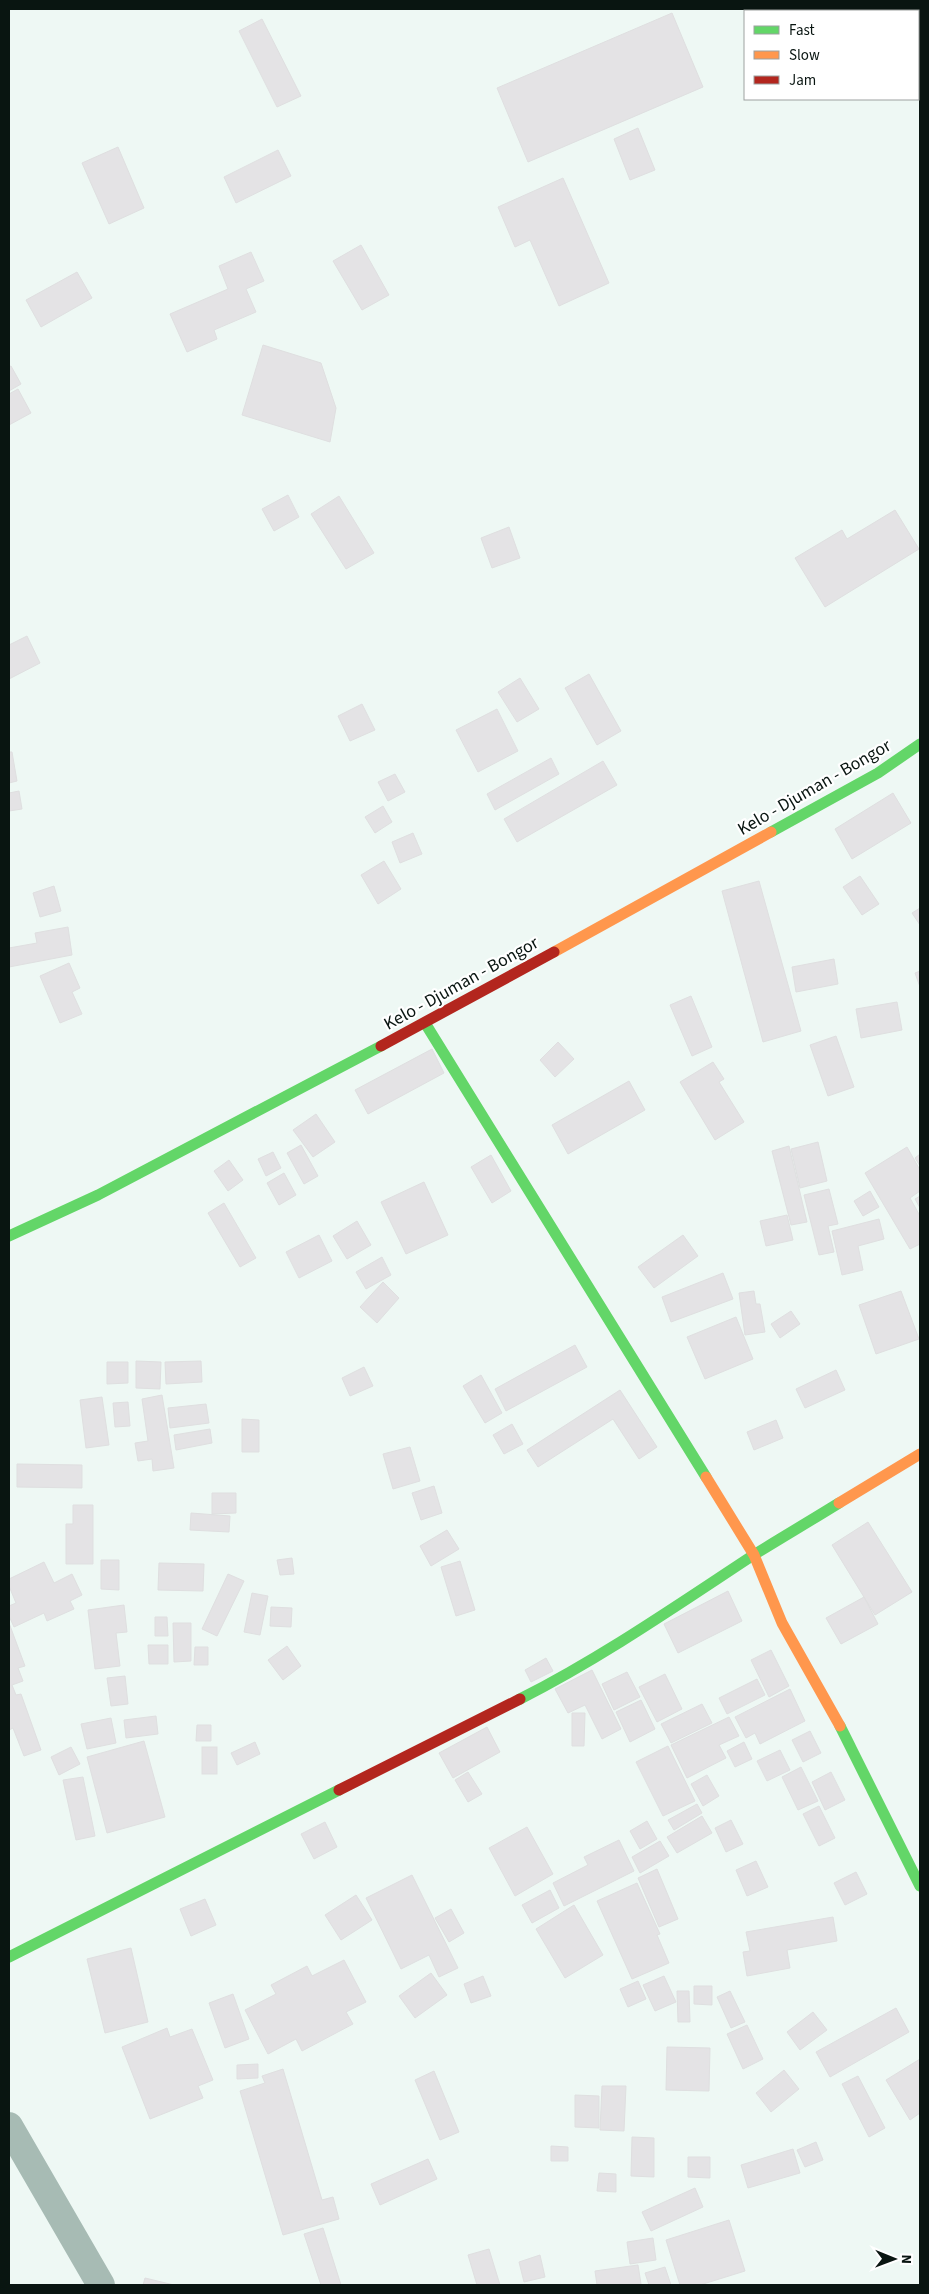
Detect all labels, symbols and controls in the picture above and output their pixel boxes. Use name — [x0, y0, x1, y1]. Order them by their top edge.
legend — [744, 10, 919, 100]
text: Fast — [789, 20, 815, 41]
text: Slow — [789, 45, 820, 66]
text: Jam — [789, 70, 816, 91]
street label: Kelo - Djuman - Bongor — [733, 733, 896, 842]
street label: Kelo - Djuman - Bongor — [379, 930, 544, 1036]
north arrow — [869, 2234, 919, 2284]
text: N — [896, 2254, 916, 2264]

